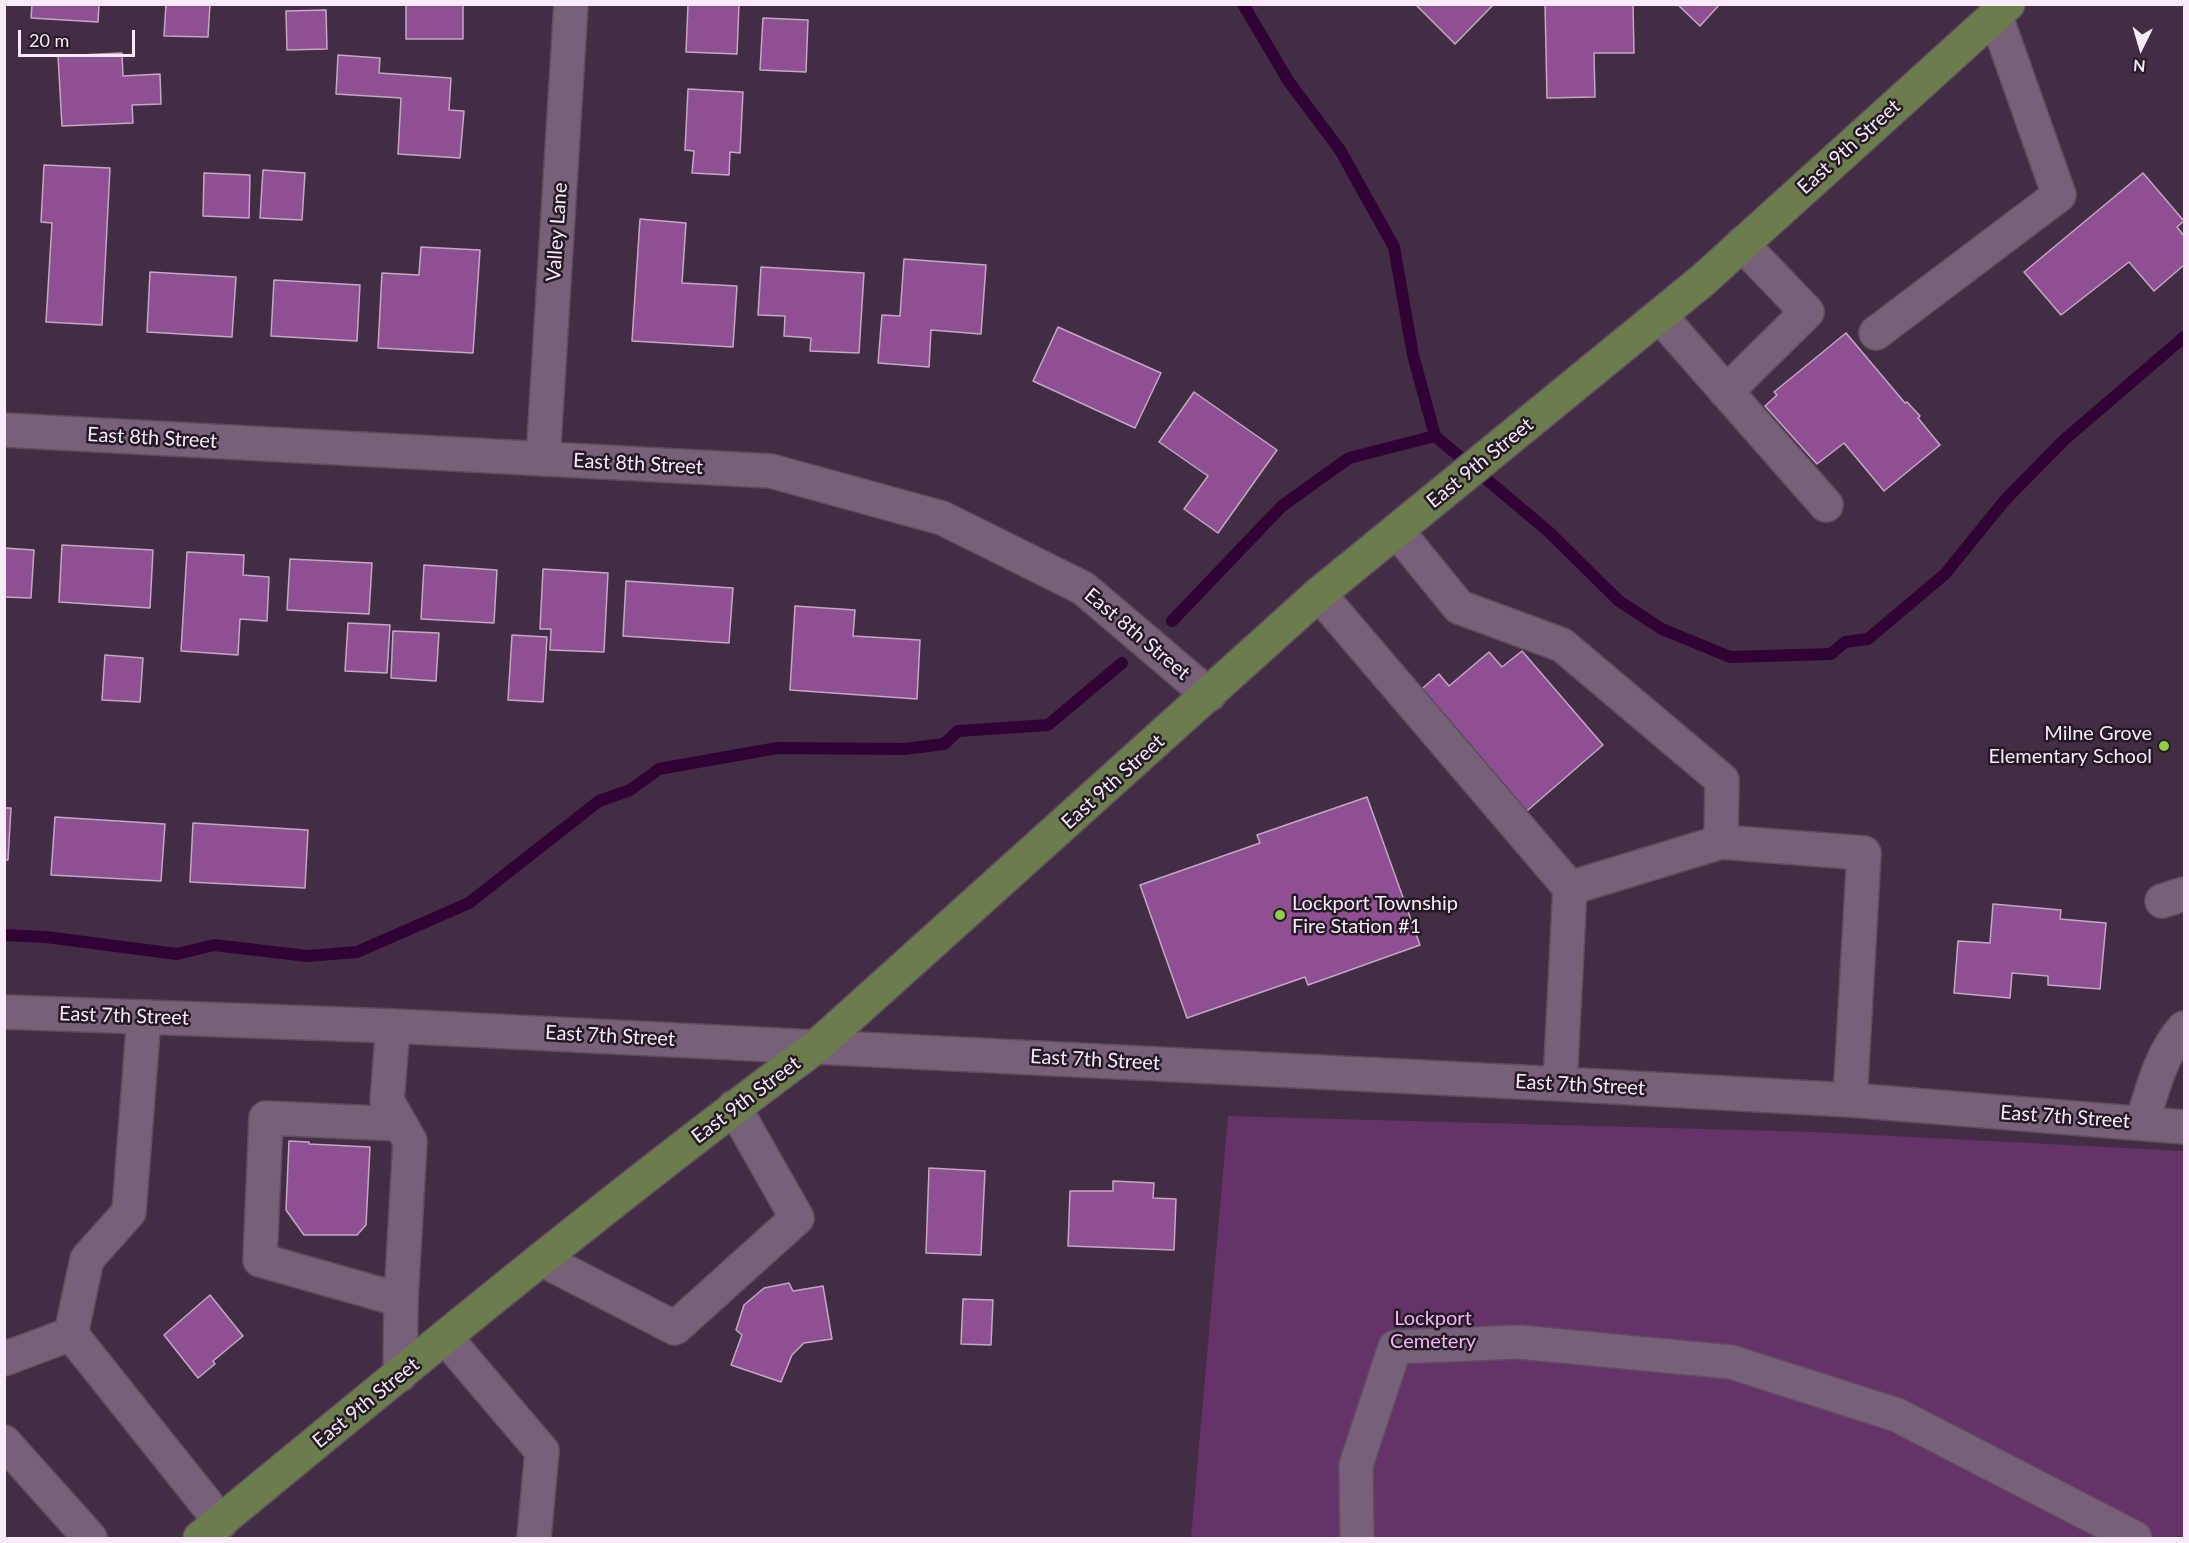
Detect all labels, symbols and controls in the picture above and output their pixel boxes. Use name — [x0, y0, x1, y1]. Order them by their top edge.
scale bar — [21, 18, 138, 56]
north arrow — [2111, 18, 2171, 78]
text: 20 m — [29, 29, 69, 51]
text: N — [2132, 56, 2146, 76]
street label: East 9th Street — [1793, 95, 1905, 199]
street label: Valley Lane — [542, 182, 572, 282]
street label: East 9th Street — [1422, 413, 1538, 513]
street label: East 8th Street — [86, 423, 218, 453]
street label: East 8th Street — [572, 449, 704, 479]
street label: East 8th Street — [1079, 583, 1195, 685]
place label: Milne Grove Elementary School — [1989, 722, 2152, 769]
street label: East 9th Street — [1057, 730, 1169, 834]
marker: Milne Grove Elementary School — [2157, 739, 2171, 753]
place label: Lockport Township Fire Station #1 — [1292, 892, 1458, 939]
marker: Lockport Township Fire Station #1 — [1273, 908, 1287, 922]
street label: East 7th Street — [59, 1002, 189, 1030]
street label: East 7th Street — [544, 1021, 676, 1051]
street label: East 7th Street — [1029, 1045, 1161, 1075]
street label: East 9th Street — [687, 1051, 805, 1149]
street label: East 7th Street — [1514, 1070, 1646, 1100]
street label: East 7th Street — [1999, 1100, 2131, 1134]
park label: Lockport Cemetery — [1390, 1307, 1476, 1354]
street label: East 9th Street — [308, 1353, 424, 1453]

